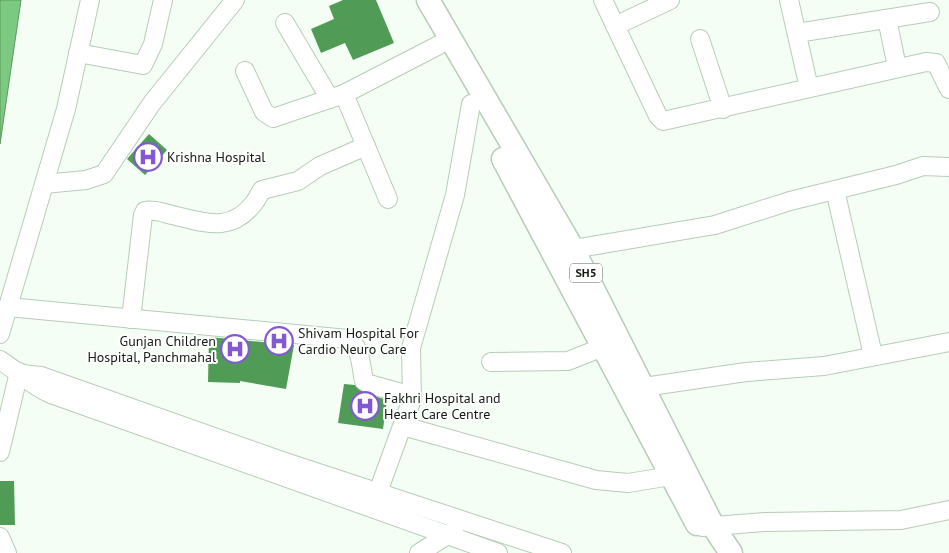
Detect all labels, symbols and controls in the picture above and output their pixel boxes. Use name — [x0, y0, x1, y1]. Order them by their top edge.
hospital icon: Krishna Hospital — [133, 142, 163, 172]
place label: Krishna Hospital — [167, 148, 265, 166]
road number: SH5 — [570, 264, 602, 282]
place label: Shivam Hospital For Cardio Neuro Care — [298, 324, 419, 358]
hospital icon: Shivam Hospital For Cardio Neuro Care — [264, 326, 294, 356]
place label: Gunjan Children Hospital, Panchmahal — [87, 332, 216, 366]
hospital icon: Gunjan Children Hospital, Panchmahal — [220, 334, 250, 364]
place label: Fakhri Hospital and Heart Care Centre — [384, 389, 501, 423]
hospital icon: Fakhri Hospital and Heart Care Centre — [350, 391, 380, 421]

